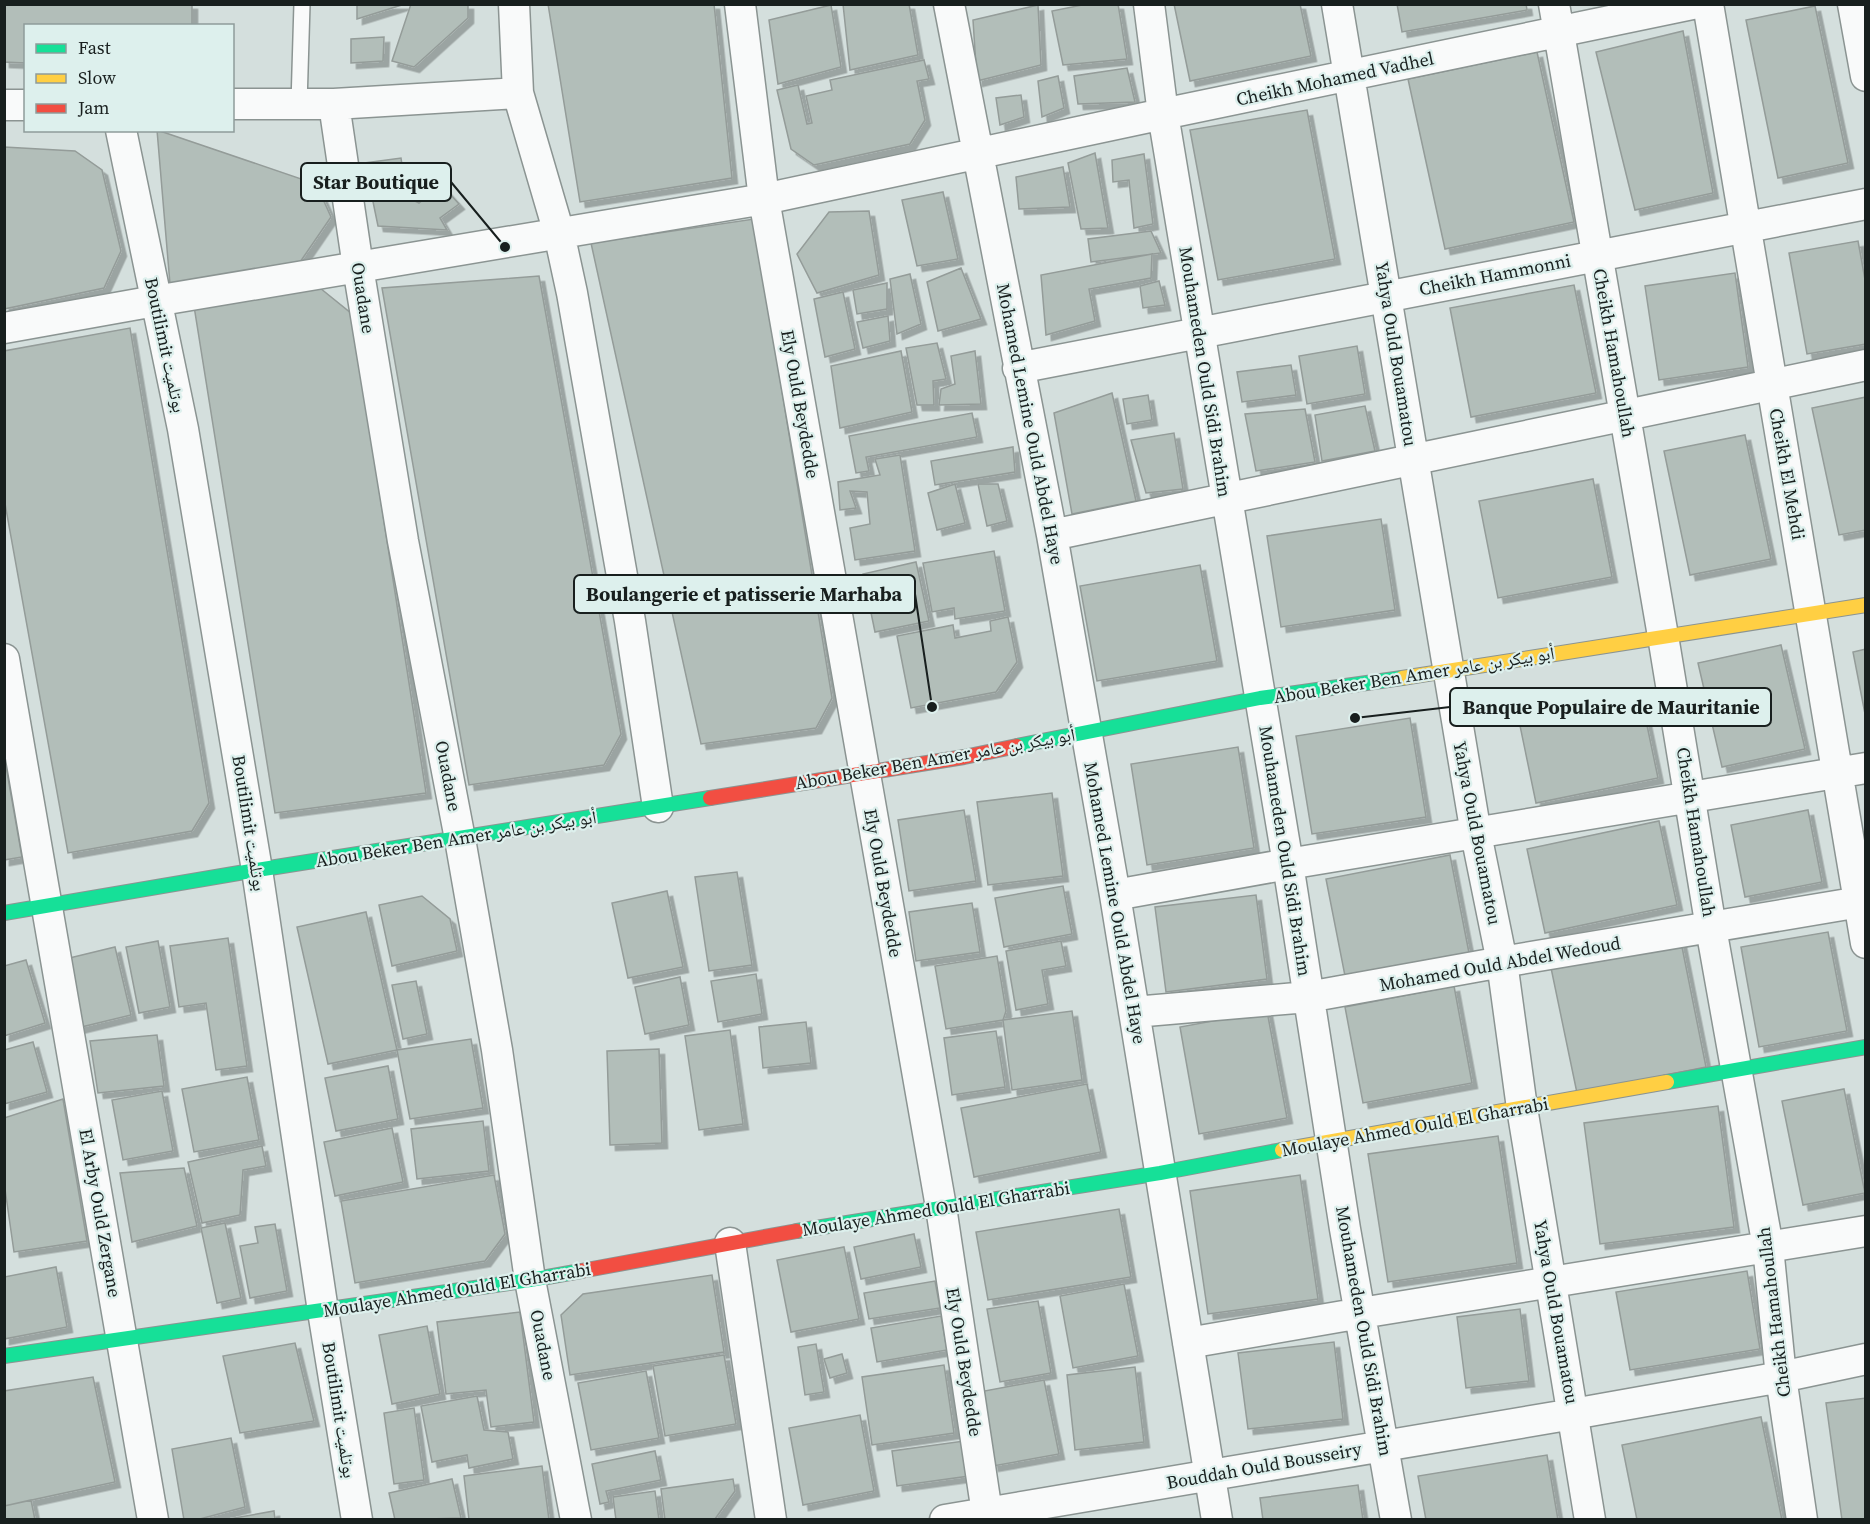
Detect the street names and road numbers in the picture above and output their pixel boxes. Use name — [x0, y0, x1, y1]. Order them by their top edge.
street label: Cheikh Mohamed Vadhel — [1234, 45, 1436, 112]
street label: Mouhameden Ould Sidi Brahim — [1173, 245, 1238, 499]
street label: Cheikh Hammonni — [1417, 248, 1573, 301]
street label: Yahya Ould Bouamatou — [1370, 260, 1423, 448]
street label: Ouadane — [346, 261, 381, 335]
street label: Cheikh Hamahoullah — [1587, 266, 1642, 440]
street label: Boutilimit بوتلميت — [139, 275, 192, 415]
street label: Mohamed Lemine Ould Abdel Haye — [991, 281, 1070, 567]
street label: Ely Ould Beydedde — [775, 328, 826, 480]
street label: Cheikh El Mehdi — [1764, 406, 1811, 542]
street label: Abou Beker Ben Amer أبو بيكر بن عامر — [1272, 640, 1556, 709]
street label: Abou Beker Ben Amer أبو بيكر بن عامر — [793, 722, 1077, 795]
street label: Mouhameden Ould Sidi Brahim — [1253, 724, 1318, 978]
street label: Ouadane — [429, 738, 468, 813]
street label: Yahya Ould Bouamatou — [1447, 739, 1508, 927]
street label: Cheikh Hamahoullah — [1671, 745, 1722, 919]
street label: Boutilimit بوتلميت — [226, 753, 273, 893]
street label: Mohamed Lemine Ould Abdel Haye — [1078, 760, 1153, 1046]
street label: Abou Beker Ben Amer أبو بيكر بن عامر — [314, 804, 598, 873]
street label: Ely Ould Beydedde — [858, 807, 909, 959]
street label: Mohamed Ould Abdel Wedoud — [1377, 930, 1622, 997]
street label: Moulaye Ahmed Ould El Gharrabi — [1280, 1091, 1550, 1162]
street label: El Arby Ould Zergane — [73, 1127, 128, 1299]
street label: Moulaye Ahmed Ould El Gharrabi — [800, 1175, 1071, 1242]
street label: Mouhameden Ould Sidi Brahim — [1330, 1204, 1399, 1458]
street label: Yahya Ould Bouamatou — [1528, 1218, 1585, 1406]
street label: Cheikh Hamahoullah — [1751, 1225, 1796, 1399]
street label: Moulaye Ahmed Ould El Gharrabi — [321, 1256, 592, 1323]
street label: Ely Ould Beydedde — [940, 1286, 989, 1438]
street label: Ouadane — [524, 1307, 563, 1382]
street label: Boutilimit بوتلميت — [316, 1340, 363, 1480]
street label: Bouddah Ould Bousseiry — [1165, 1436, 1364, 1495]

